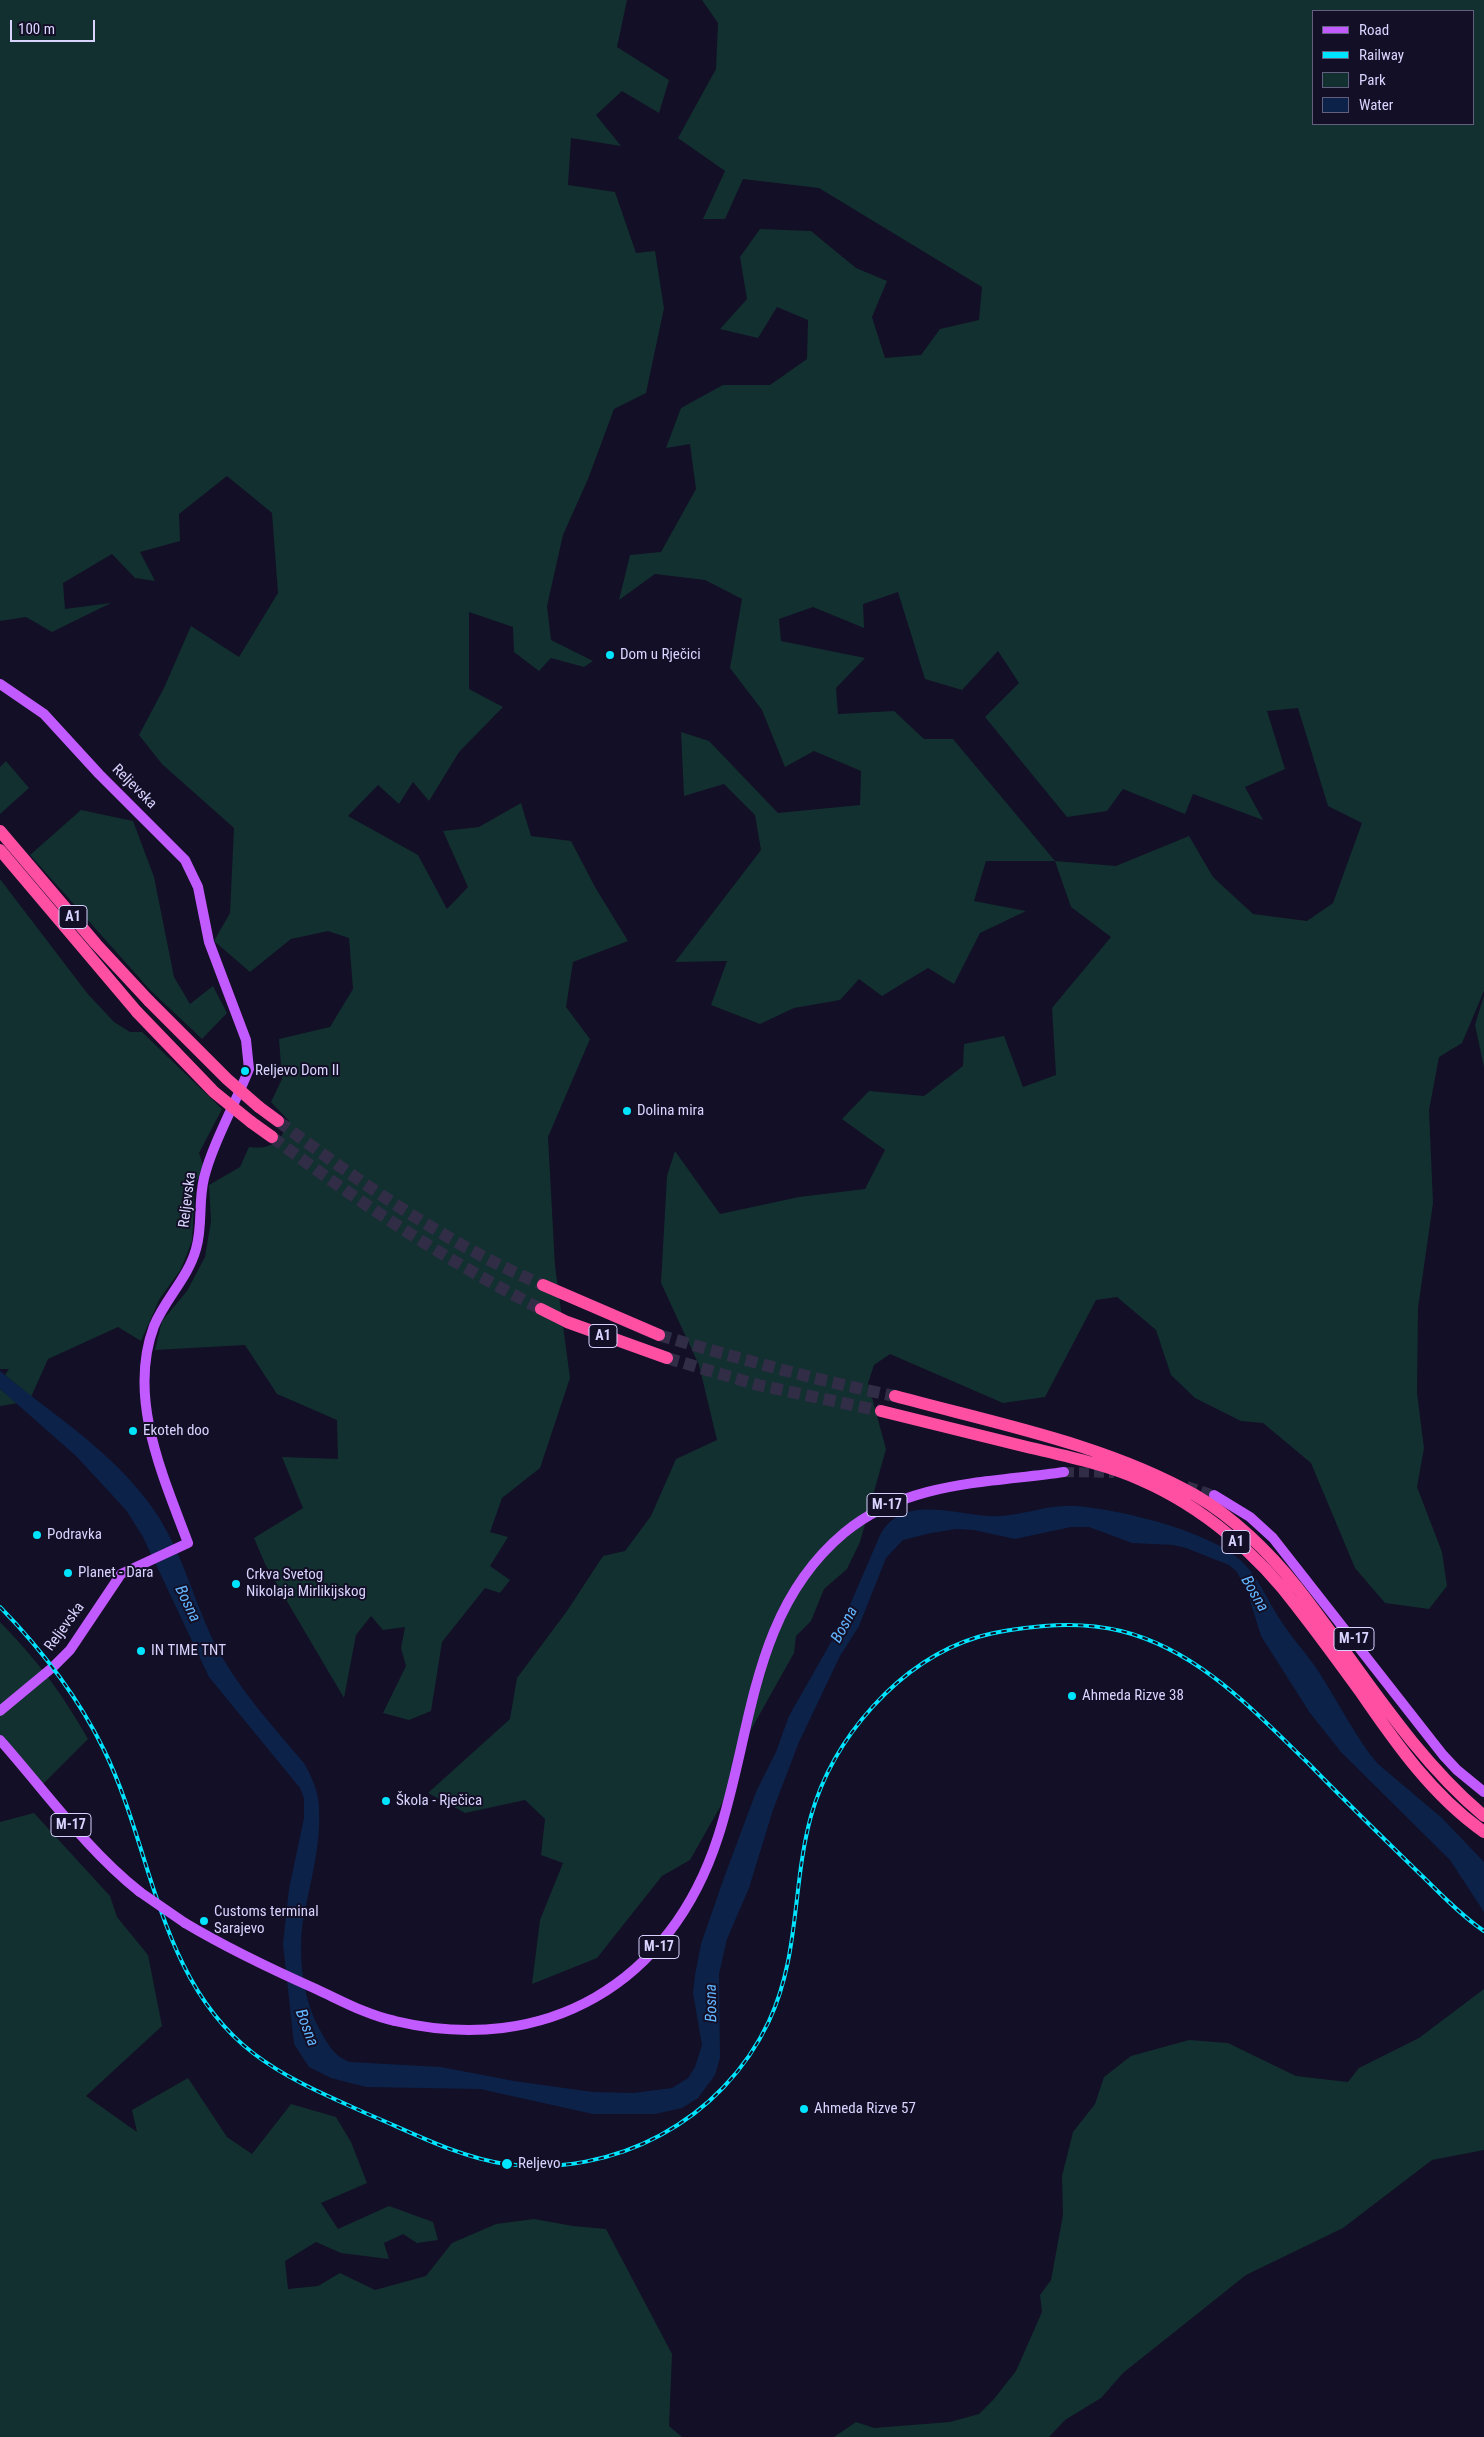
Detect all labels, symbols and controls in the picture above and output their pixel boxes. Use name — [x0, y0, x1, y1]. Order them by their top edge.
scale bar — [12, 10, 98, 42]
legend — [1312, 10, 1474, 125]
text: 100 m — [18, 20, 55, 38]
text: Road — [1359, 21, 1389, 39]
text: Railway — [1359, 46, 1404, 64]
text: Park — [1359, 71, 1386, 89]
text: Water — [1359, 96, 1393, 114]
place label: Dom u Rječici — [620, 646, 701, 664]
marker: Dom u Rječici — [604, 649, 616, 661]
street label: Reljevska — [108, 761, 160, 813]
road number: A1 — [59, 906, 87, 929]
place label: Reljevo Dom II — [255, 1062, 339, 1080]
marker: Reljevo Dom II — [239, 1065, 251, 1077]
place label: Dolina mira — [637, 1102, 704, 1120]
marker: Dolina mira — [621, 1105, 633, 1117]
street label: Reljevska — [176, 1171, 200, 1229]
road number: A1 — [589, 1324, 617, 1348]
place label: Ekoteh doo — [143, 1422, 209, 1440]
marker: Ekoteh doo — [127, 1425, 139, 1437]
road number: M-17 — [867, 1494, 907, 1516]
place label: Podravka — [47, 1526, 102, 1544]
marker: Podravka — [31, 1529, 43, 1541]
road number: A1 — [1222, 1530, 1250, 1554]
place label: Planet - Dara — [78, 1564, 153, 1582]
place label: Crkva Svetog Nikolaja Mirlikijskog — [246, 1566, 366, 1601]
marker: Planet - Dara — [62, 1567, 74, 1579]
water label: Bosna — [1236, 1573, 1272, 1615]
marker: Crkva Svetog Nikolaja Mirlikijskog — [230, 1578, 242, 1590]
water label: Bosna — [170, 1583, 204, 1625]
street label: Reljevska — [41, 1599, 89, 1655]
water label: Bosna — [828, 1604, 862, 1646]
road number: M-17 — [1334, 1628, 1374, 1650]
place label: IN TIME TNT — [151, 1642, 226, 1660]
marker: IN TIME TNT — [135, 1645, 147, 1657]
place label: Ahmeda Rizve 38 — [1082, 1687, 1184, 1705]
marker: Ahmeda Rizve 38 — [1066, 1690, 1078, 1702]
place label: Škola - Rječica — [396, 1792, 482, 1810]
marker: Škola - Rječica — [380, 1795, 392, 1807]
road number: M-17 — [51, 1814, 91, 1836]
place label: Customs terminal Sarajevo — [214, 1903, 319, 1938]
marker: Customs terminal Sarajevo — [198, 1915, 210, 1927]
road number: M-17 — [639, 1935, 679, 1958]
water label: Bosna — [702, 1984, 722, 2022]
water label: Bosna — [290, 2007, 322, 2049]
place label: Ahmeda Rizve 57 — [814, 2100, 916, 2118]
marker: Ahmeda Rizve 57 — [798, 2103, 810, 2115]
place label: Reljevo — [518, 2155, 561, 2173]
marker: Reljevo — [500, 2157, 514, 2171]

